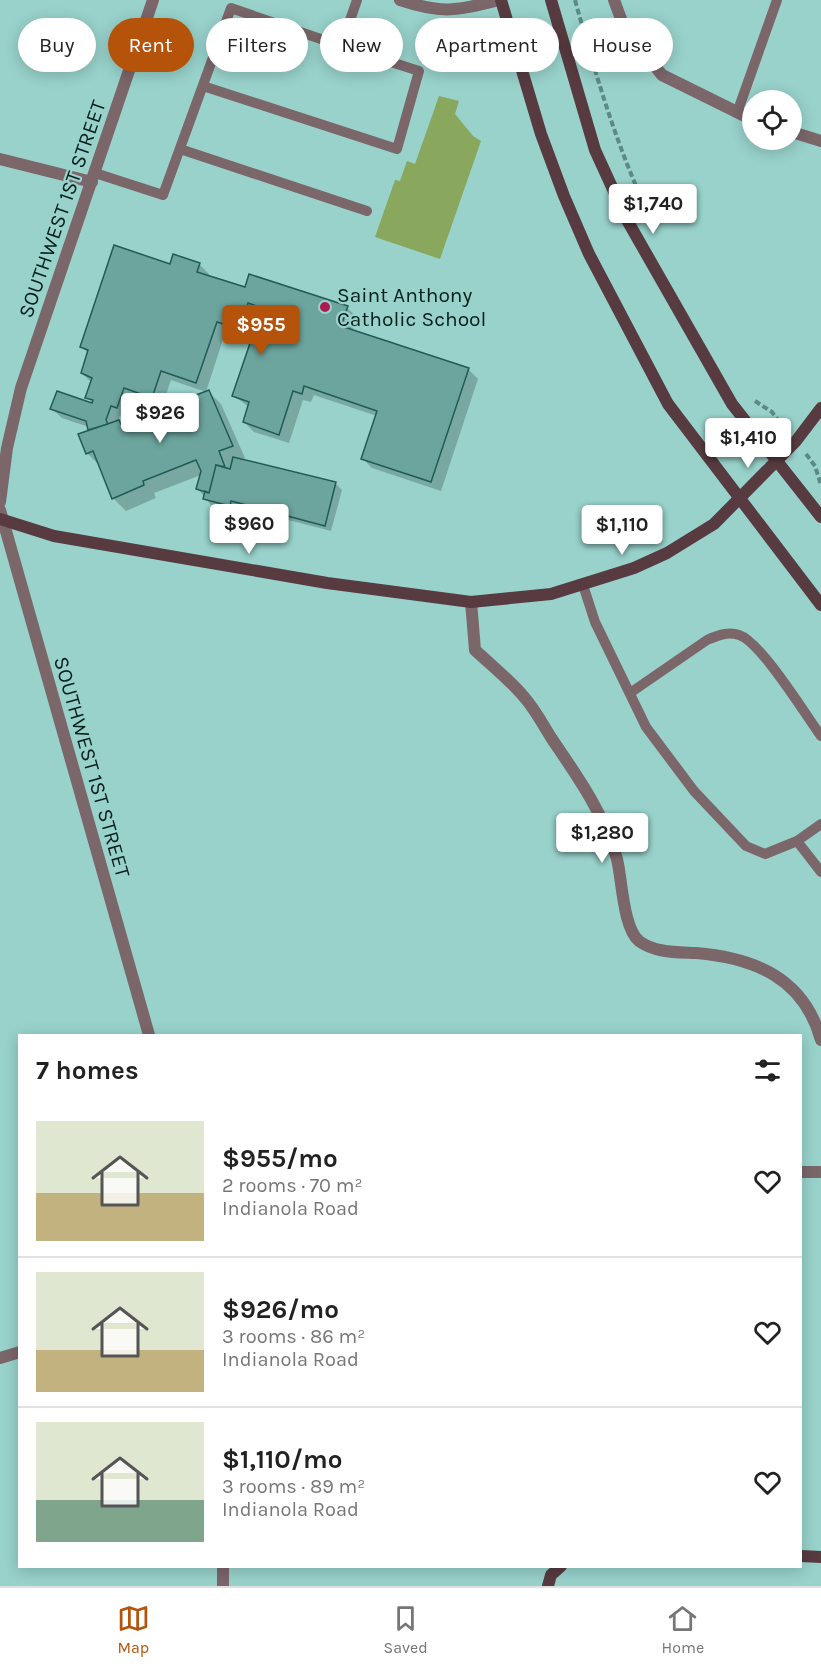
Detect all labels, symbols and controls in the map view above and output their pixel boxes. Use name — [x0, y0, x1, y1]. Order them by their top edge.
chip: Buy — [18, 18, 96, 72]
chip: Rent — [108, 18, 194, 72]
chip: Filters — [206, 18, 308, 72]
chip: New — [320, 18, 403, 72]
chip: Apartment — [415, 18, 559, 72]
chip: House — [571, 18, 673, 72]
map controls — [742, 90, 802, 150]
button: locate — [742, 90, 802, 150]
street label: SOUTHWEST 1ST STREET — [13, 97, 111, 321]
pin: $1,740 — [604, 184, 702, 235]
text: $1,740 — [623, 192, 683, 215]
place label: Saint Anthony Catholic School — [337, 283, 486, 331]
marker: Saint Anthony Catholic School — [318, 300, 332, 314]
pin: $955 — [225, 305, 297, 356]
text: $955 — [236, 313, 286, 336]
pin: $926 — [124, 393, 196, 444]
text: $926 — [135, 401, 185, 424]
pin: $1,410 — [699, 418, 797, 469]
text: $1,410 — [719, 426, 777, 449]
pin: $960 — [213, 504, 285, 555]
pin: $1,110 — [573, 505, 671, 556]
text: $960 — [224, 512, 274, 535]
text: $1,110 — [596, 513, 648, 536]
street label: SOUTHWEST 1ST STREET — [49, 654, 135, 881]
pin: $1,280 — [553, 813, 651, 864]
text: $1,280 — [570, 821, 634, 844]
icon: filters — [751, 1054, 784, 1087]
text: 7 homes — [36, 1055, 139, 1086]
text: $955/mo — [222, 1143, 338, 1174]
icon: home — [84, 1145, 156, 1217]
icon: heart — [751, 1165, 784, 1198]
text: 2 rooms · 70 m² — [222, 1174, 362, 1197]
text: Indianola Road — [222, 1197, 359, 1220]
text: $926/mo — [222, 1294, 339, 1325]
icon: home — [84, 1296, 156, 1368]
icon: heart — [751, 1316, 784, 1349]
text: 3 rooms · 86 m² — [222, 1325, 365, 1348]
text: Indianola Road — [222, 1348, 359, 1371]
text: $1,110/mo — [222, 1444, 342, 1475]
icon: home — [84, 1446, 156, 1518]
icon: heart — [751, 1466, 784, 1499]
text: 3 rooms · 89 m² — [222, 1475, 365, 1498]
text: Indianola Road — [222, 1498, 359, 1521]
tab: Map — [117, 1602, 150, 1657]
tab: Saved — [384, 1602, 428, 1657]
tab: Home — [662, 1602, 704, 1657]

